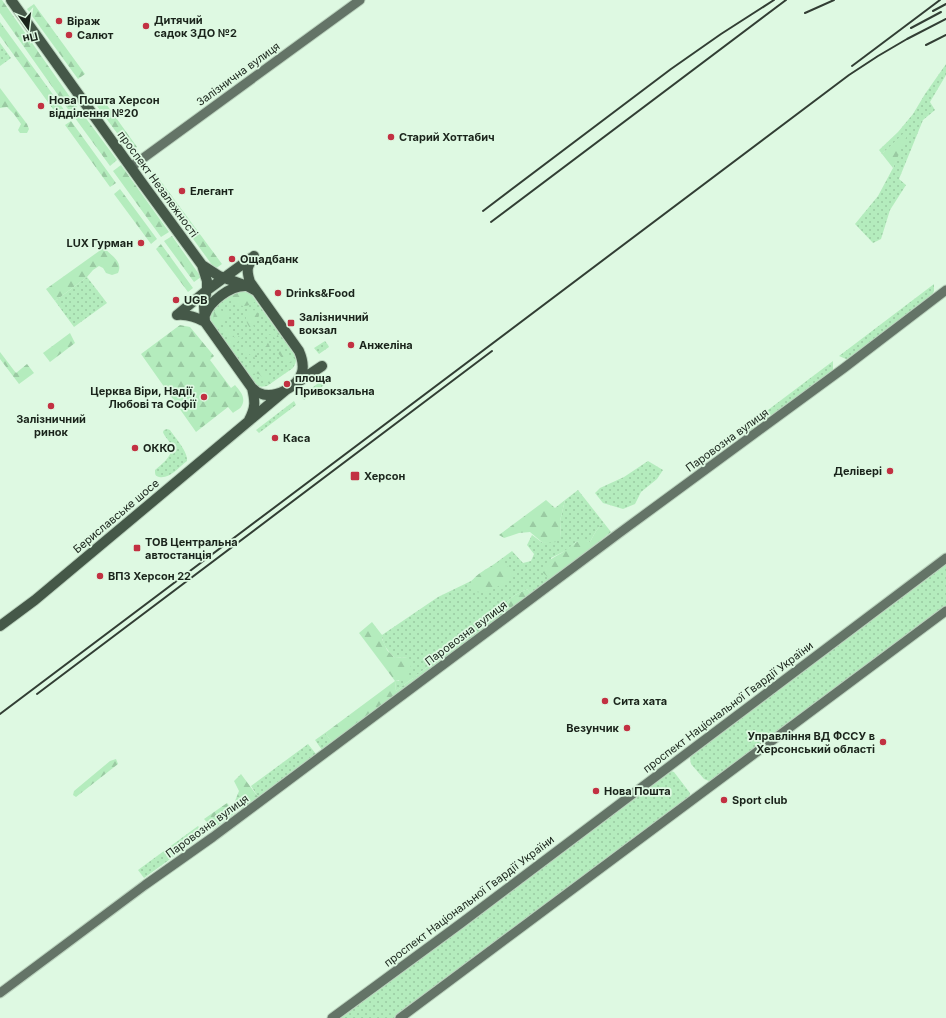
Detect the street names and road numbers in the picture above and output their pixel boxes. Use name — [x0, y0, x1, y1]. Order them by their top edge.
street label: Залізнична вулиця — [193, 39, 283, 109]
street label: проспект Незалежності — [115, 128, 201, 240]
street label: Паровозна вулиця — [683, 405, 771, 475]
street label: Бериславське шосе — [70, 476, 162, 556]
street label: Паровозна вулиця — [422, 598, 510, 668]
street label: проспект Національної Гвардії України — [640, 638, 816, 776]
street label: Паровозна вулиця — [163, 791, 251, 861]
street label: проспект Національної Гвардії України — [381, 832, 557, 970]

